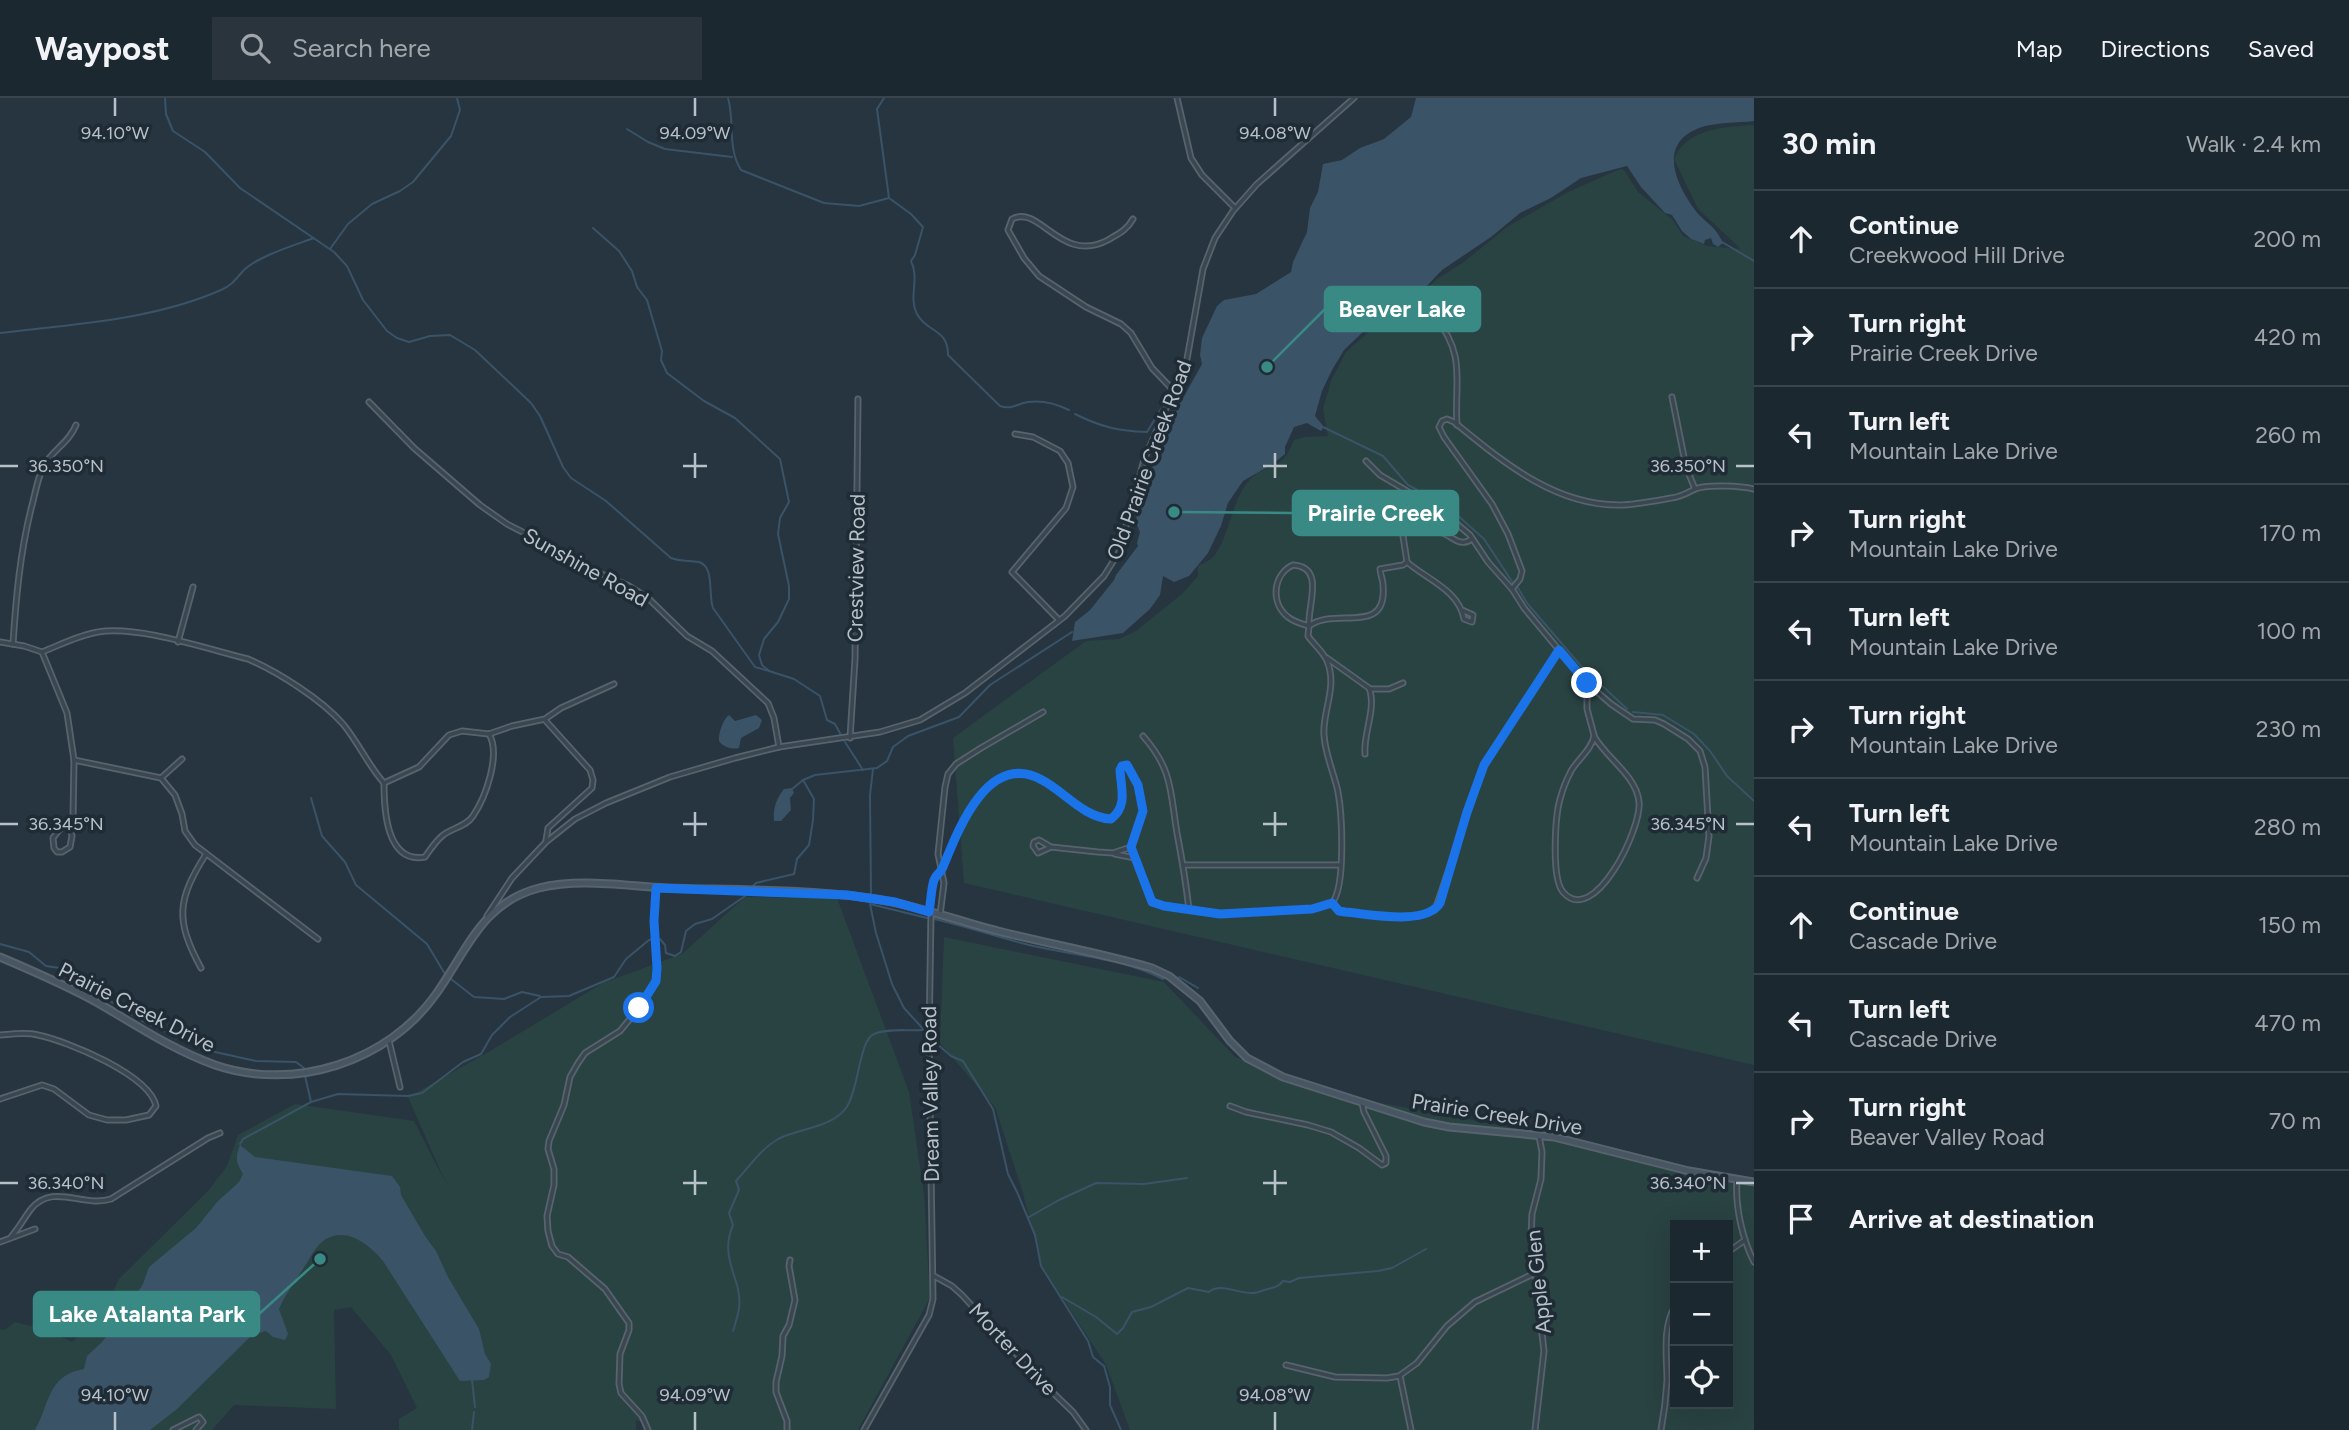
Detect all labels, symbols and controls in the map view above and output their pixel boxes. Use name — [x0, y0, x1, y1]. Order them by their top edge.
search box — [212, 17, 702, 80]
text: Waypost — [35, 29, 170, 68]
icon: search — [236, 29, 274, 67]
text: Search here — [292, 32, 431, 64]
text: Map — [2016, 34, 2062, 63]
text: Directions — [2100, 34, 2210, 63]
text: Saved — [2248, 34, 2314, 63]
text: 94.10°W — [81, 122, 150, 144]
text: 94.09°W — [660, 122, 731, 144]
text: 94.08°W — [1239, 122, 1312, 144]
text: 30 min — [1782, 125, 1876, 162]
text: Walk · 2.4 km — [2186, 130, 2321, 158]
text: Continue — [1849, 209, 1959, 241]
icon: ahead — [1782, 220, 1820, 258]
text: 200 m — [2253, 225, 2321, 253]
text: Creekwood Hill Drive — [1849, 241, 2065, 269]
callout: Beaver Lake — [1325, 287, 1480, 331]
text: Beaver Lake — [1338, 295, 1466, 323]
text: Turn right — [1849, 307, 1966, 339]
icon: right — [1782, 318, 1820, 356]
text: 420 m — [2254, 323, 2321, 351]
text: Prairie Creek Drive — [1849, 339, 2038, 367]
street label: Old Prairie Creek Road — [1101, 357, 1197, 563]
text: Turn left — [1849, 405, 1950, 437]
icon: left — [1782, 416, 1820, 454]
text: 260 m — [2255, 421, 2321, 449]
text: Mountain Lake Drive — [1849, 437, 2058, 465]
text: 36.350°N — [28, 455, 104, 477]
text: 36.350°N — [1650, 455, 1726, 477]
callout: Prairie Creek — [1293, 491, 1458, 535]
street label: Crestview Road — [842, 494, 870, 642]
text: Prairie Creek — [1307, 499, 1445, 527]
text: Turn right — [1849, 503, 1966, 535]
icon: right — [1782, 514, 1820, 552]
text: 170 m — [2259, 519, 2321, 547]
street label: Sunshine Road — [519, 522, 653, 612]
text: Mountain Lake Drive — [1849, 535, 2058, 563]
text: Turn left — [1849, 601, 1950, 633]
icon: left — [1782, 612, 1820, 650]
text: 100 m — [2257, 617, 2321, 645]
text: Mountain Lake Drive — [1849, 633, 2058, 661]
route end — [1571, 667, 1602, 698]
text: Turn right — [1849, 699, 1966, 731]
icon: right — [1782, 710, 1820, 748]
text: 230 m — [2256, 715, 2321, 743]
text: Mountain Lake Drive — [1849, 731, 2058, 759]
text: Turn left — [1849, 797, 1950, 829]
icon: left — [1782, 808, 1820, 846]
text: 36.345°N — [28, 813, 104, 835]
text: 36.345°N — [1650, 813, 1726, 835]
text: 280 m — [2254, 813, 2321, 841]
text: Mountain Lake Drive — [1849, 829, 2058, 857]
text: Continue — [1849, 895, 1959, 927]
icon: ahead — [1782, 906, 1820, 944]
text: 150 m — [2258, 911, 2321, 939]
text: Cascade Drive — [1849, 927, 1997, 955]
street label: Prairie Creek Drive — [54, 957, 220, 1057]
route start — [623, 992, 654, 1023]
text: Turn left — [1849, 993, 1950, 1025]
icon: left — [1782, 1004, 1820, 1042]
street label: Dream Valley Road — [916, 1006, 944, 1182]
text: 470 m — [2254, 1009, 2321, 1037]
text: Cascade Drive — [1849, 1025, 1997, 1053]
street label: Prairie Creek Drive — [1410, 1088, 1584, 1140]
text: Turn right — [1849, 1091, 1966, 1123]
icon: right — [1782, 1102, 1820, 1140]
text: 70 m — [2269, 1107, 2321, 1135]
text: Beaver Valley Road — [1849, 1123, 2045, 1151]
text: 36.340°N — [28, 1172, 104, 1194]
text: 36.340°N — [1650, 1172, 1726, 1194]
icon: arrive — [1782, 1200, 1820, 1238]
text: Arrive at destination — [1849, 1203, 2094, 1235]
map controls — [1670, 1220, 1733, 1409]
button: + — [1670, 1220, 1733, 1283]
street label: Apple Glen — [1520, 1229, 1556, 1335]
button: − — [1670, 1283, 1733, 1346]
callout: Lake Atalanta Park — [34, 1292, 259, 1336]
street label: Morter Drive — [964, 1298, 1062, 1400]
text: Lake Atalanta Park — [48, 1300, 246, 1328]
button: locate — [1670, 1346, 1733, 1409]
text: 94.10°W — [81, 1384, 150, 1406]
text: 94.09°W — [660, 1384, 731, 1406]
text: 94.08°W — [1239, 1384, 1312, 1406]

